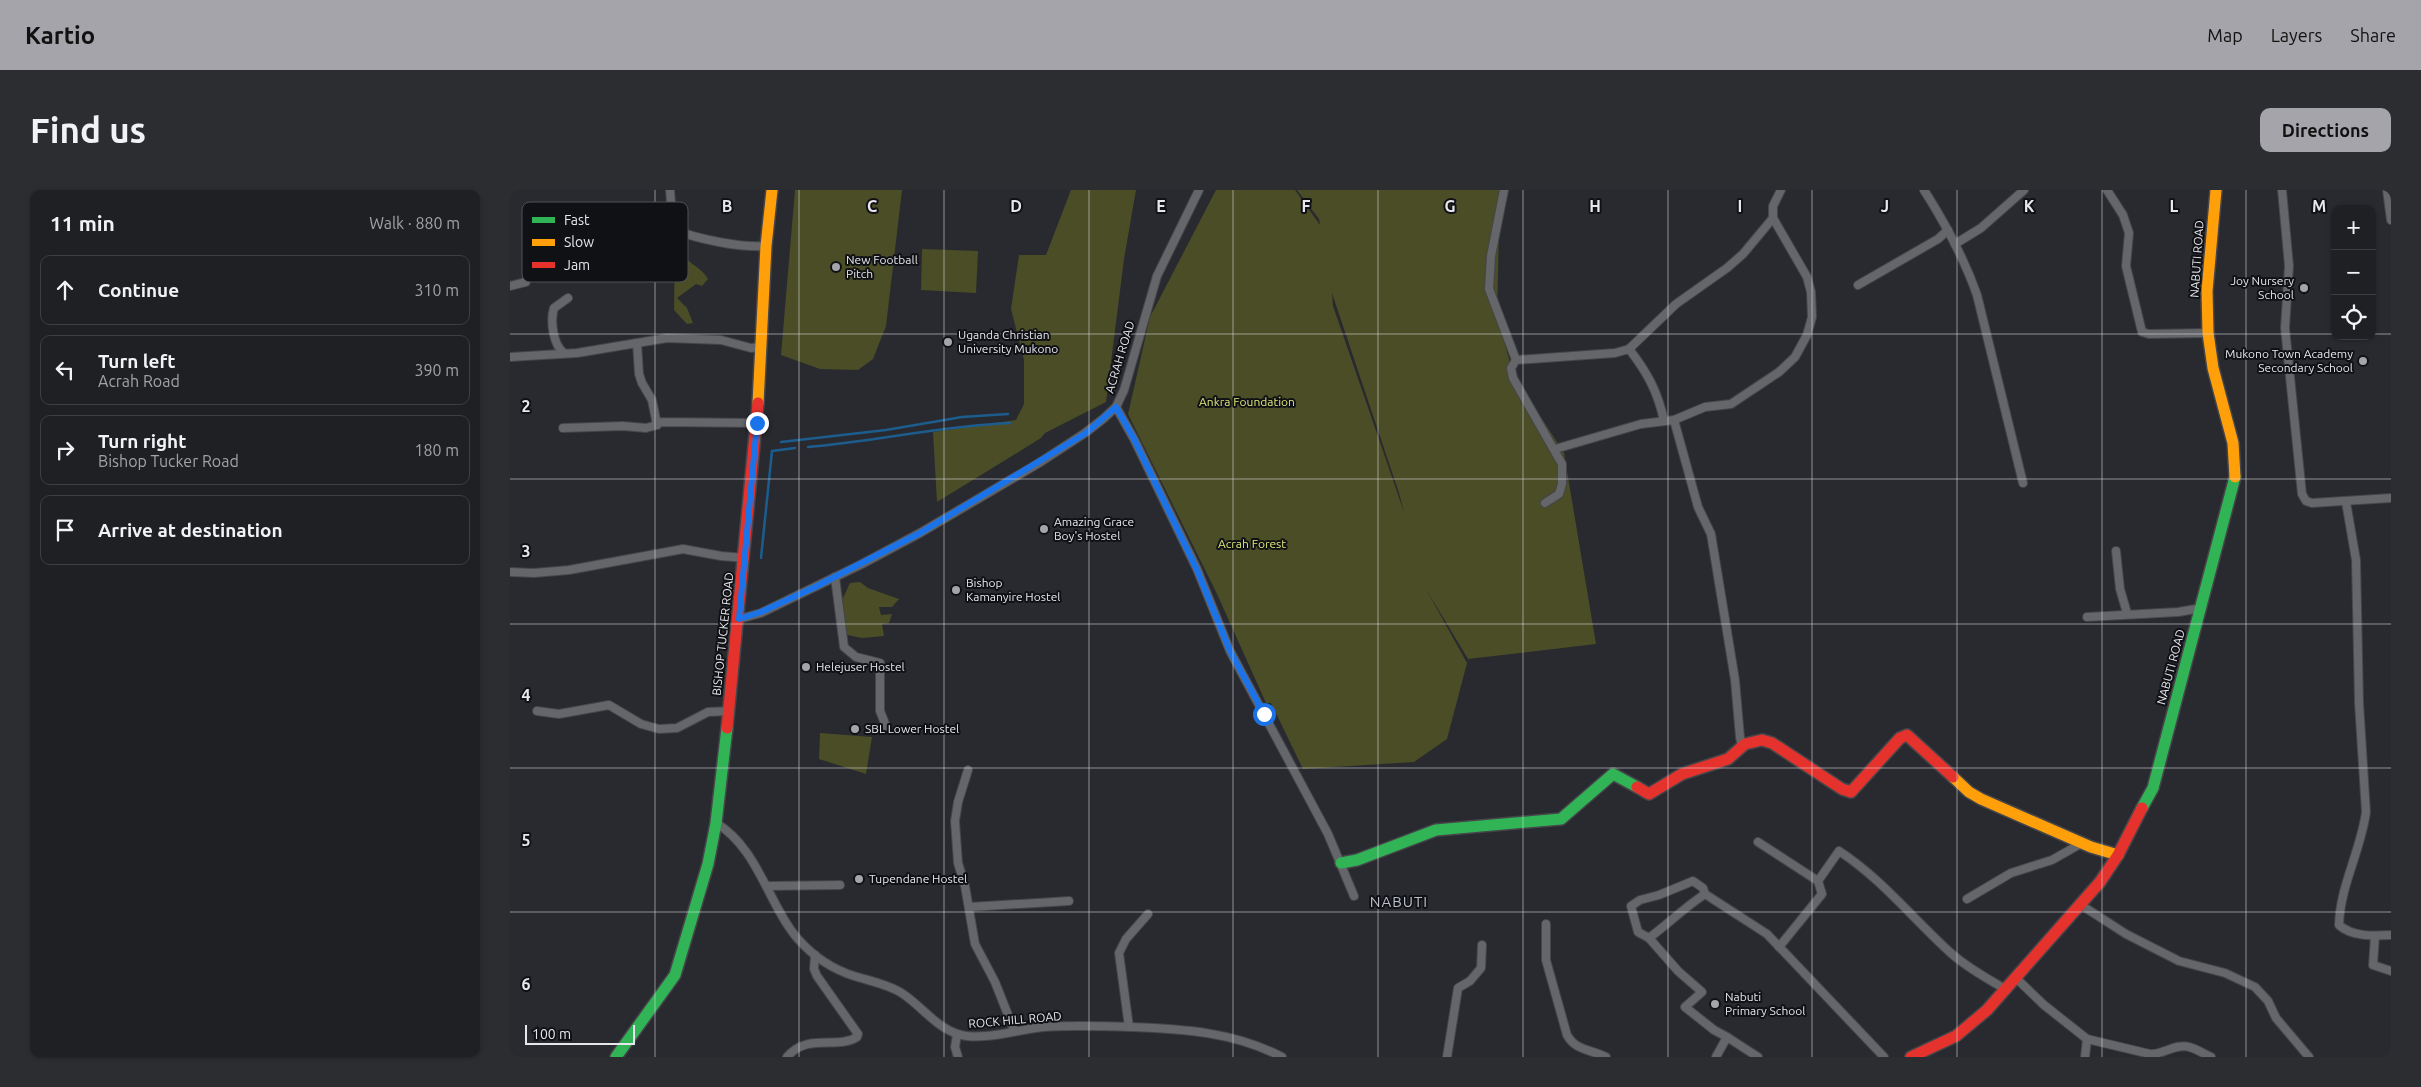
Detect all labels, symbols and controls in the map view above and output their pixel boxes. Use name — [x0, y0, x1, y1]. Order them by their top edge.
text: Kartio — [25, 22, 95, 49]
text: Map — [2207, 25, 2243, 45]
text: Layers — [2271, 25, 2322, 45]
text: Share — [2350, 25, 2396, 45]
button: Directions — [2260, 108, 2391, 152]
text: Find us — [30, 110, 146, 150]
text: B — [722, 197, 732, 215]
text: C — [867, 197, 877, 215]
text: D — [1010, 197, 1022, 215]
text: E — [1156, 197, 1166, 215]
text: F — [1302, 197, 1311, 215]
text: G — [1444, 197, 1456, 215]
text: H — [1589, 197, 1601, 215]
text: I — [1738, 197, 1742, 215]
text: J — [1881, 197, 1889, 215]
text: K — [2024, 197, 2035, 215]
text: L — [2170, 197, 2179, 215]
text: M — [2312, 197, 2326, 215]
legend — [522, 202, 688, 282]
map controls — [2331, 205, 2376, 340]
button: + — [2331, 205, 2376, 250]
text: 11 min — [50, 211, 115, 235]
text: Fast — [564, 212, 590, 228]
text: Walk · 880 m — [369, 214, 460, 232]
street label: NABUTI ROAD — [2187, 220, 2206, 298]
text: Slow — [564, 234, 594, 250]
button: − — [2331, 250, 2376, 295]
place label: New Football Pitch — [846, 253, 918, 280]
text: Jam — [564, 257, 590, 273]
marker: New Football Pitch — [830, 261, 842, 273]
place label: Joy Nursery School — [2230, 274, 2294, 301]
icon: ahead — [51, 276, 79, 304]
text: Continue — [98, 279, 179, 301]
text: 310 m — [414, 281, 459, 299]
marker: Joy Nursery School — [2298, 282, 2310, 294]
button: locate — [2331, 295, 2376, 340]
street label: ACRAH ROAD — [1102, 319, 1137, 394]
place label: Uganda Christian University Mukono — [958, 328, 1058, 355]
marker: Uganda Christian University Mukono — [942, 336, 954, 348]
place label: Mukono Town Academy Secondary School — [2225, 347, 2353, 374]
text: Turn left — [98, 350, 176, 372]
marker: Mukono Town Academy Secondary School — [2357, 355, 2369, 367]
icon: left — [51, 356, 79, 384]
text: 390 m — [414, 361, 459, 379]
text: Acrah Road — [98, 372, 180, 390]
park label: Ankra Foundation — [1199, 395, 1295, 408]
text: 2 — [521, 397, 531, 415]
route end — [746, 412, 769, 435]
text: Turn right — [98, 430, 186, 452]
icon: right — [51, 436, 79, 464]
text: 180 m — [414, 441, 459, 459]
text: Bishop Tucker Road — [98, 452, 239, 470]
place label: Amazing Grace Boy's Hostel — [1054, 515, 1134, 542]
icon: arrive — [51, 516, 79, 544]
text: Arrive at destination — [98, 519, 283, 541]
marker: Amazing Grace Boy's Hostel — [1038, 523, 1050, 535]
park label: Acrah Forest — [1218, 537, 1286, 550]
text: 3 — [521, 542, 531, 560]
street label: BISHOP TUCKER ROAD — [710, 572, 735, 696]
place label: Bishop Kamanyire Hostel — [966, 576, 1060, 603]
marker: Bishop Kamanyire Hostel — [950, 584, 962, 596]
street label: NABUTI ROAD — [2154, 628, 2187, 706]
place label: Helejuser Hostel — [816, 660, 905, 673]
marker: Helejuser Hostel — [800, 661, 812, 673]
text: 4 — [521, 686, 531, 704]
route start — [1253, 703, 1276, 726]
place label: SBL Lower Hostel — [865, 722, 959, 735]
marker: SBL Lower Hostel — [849, 723, 861, 735]
text: 5 — [521, 831, 531, 849]
place label: Tupendane Hostel — [869, 872, 967, 885]
marker: Tupendane Hostel — [853, 873, 865, 885]
district label: NABUTI — [1370, 893, 1428, 910]
text: 6 — [521, 975, 531, 993]
place label: Nabuti Primary School — [1725, 990, 1805, 1017]
marker: Nabuti Primary School — [1709, 998, 1721, 1010]
street label: ROCK HILL ROAD — [968, 1009, 1062, 1030]
scale bar — [525, 1022, 635, 1045]
text: 100 m — [532, 1026, 571, 1042]

